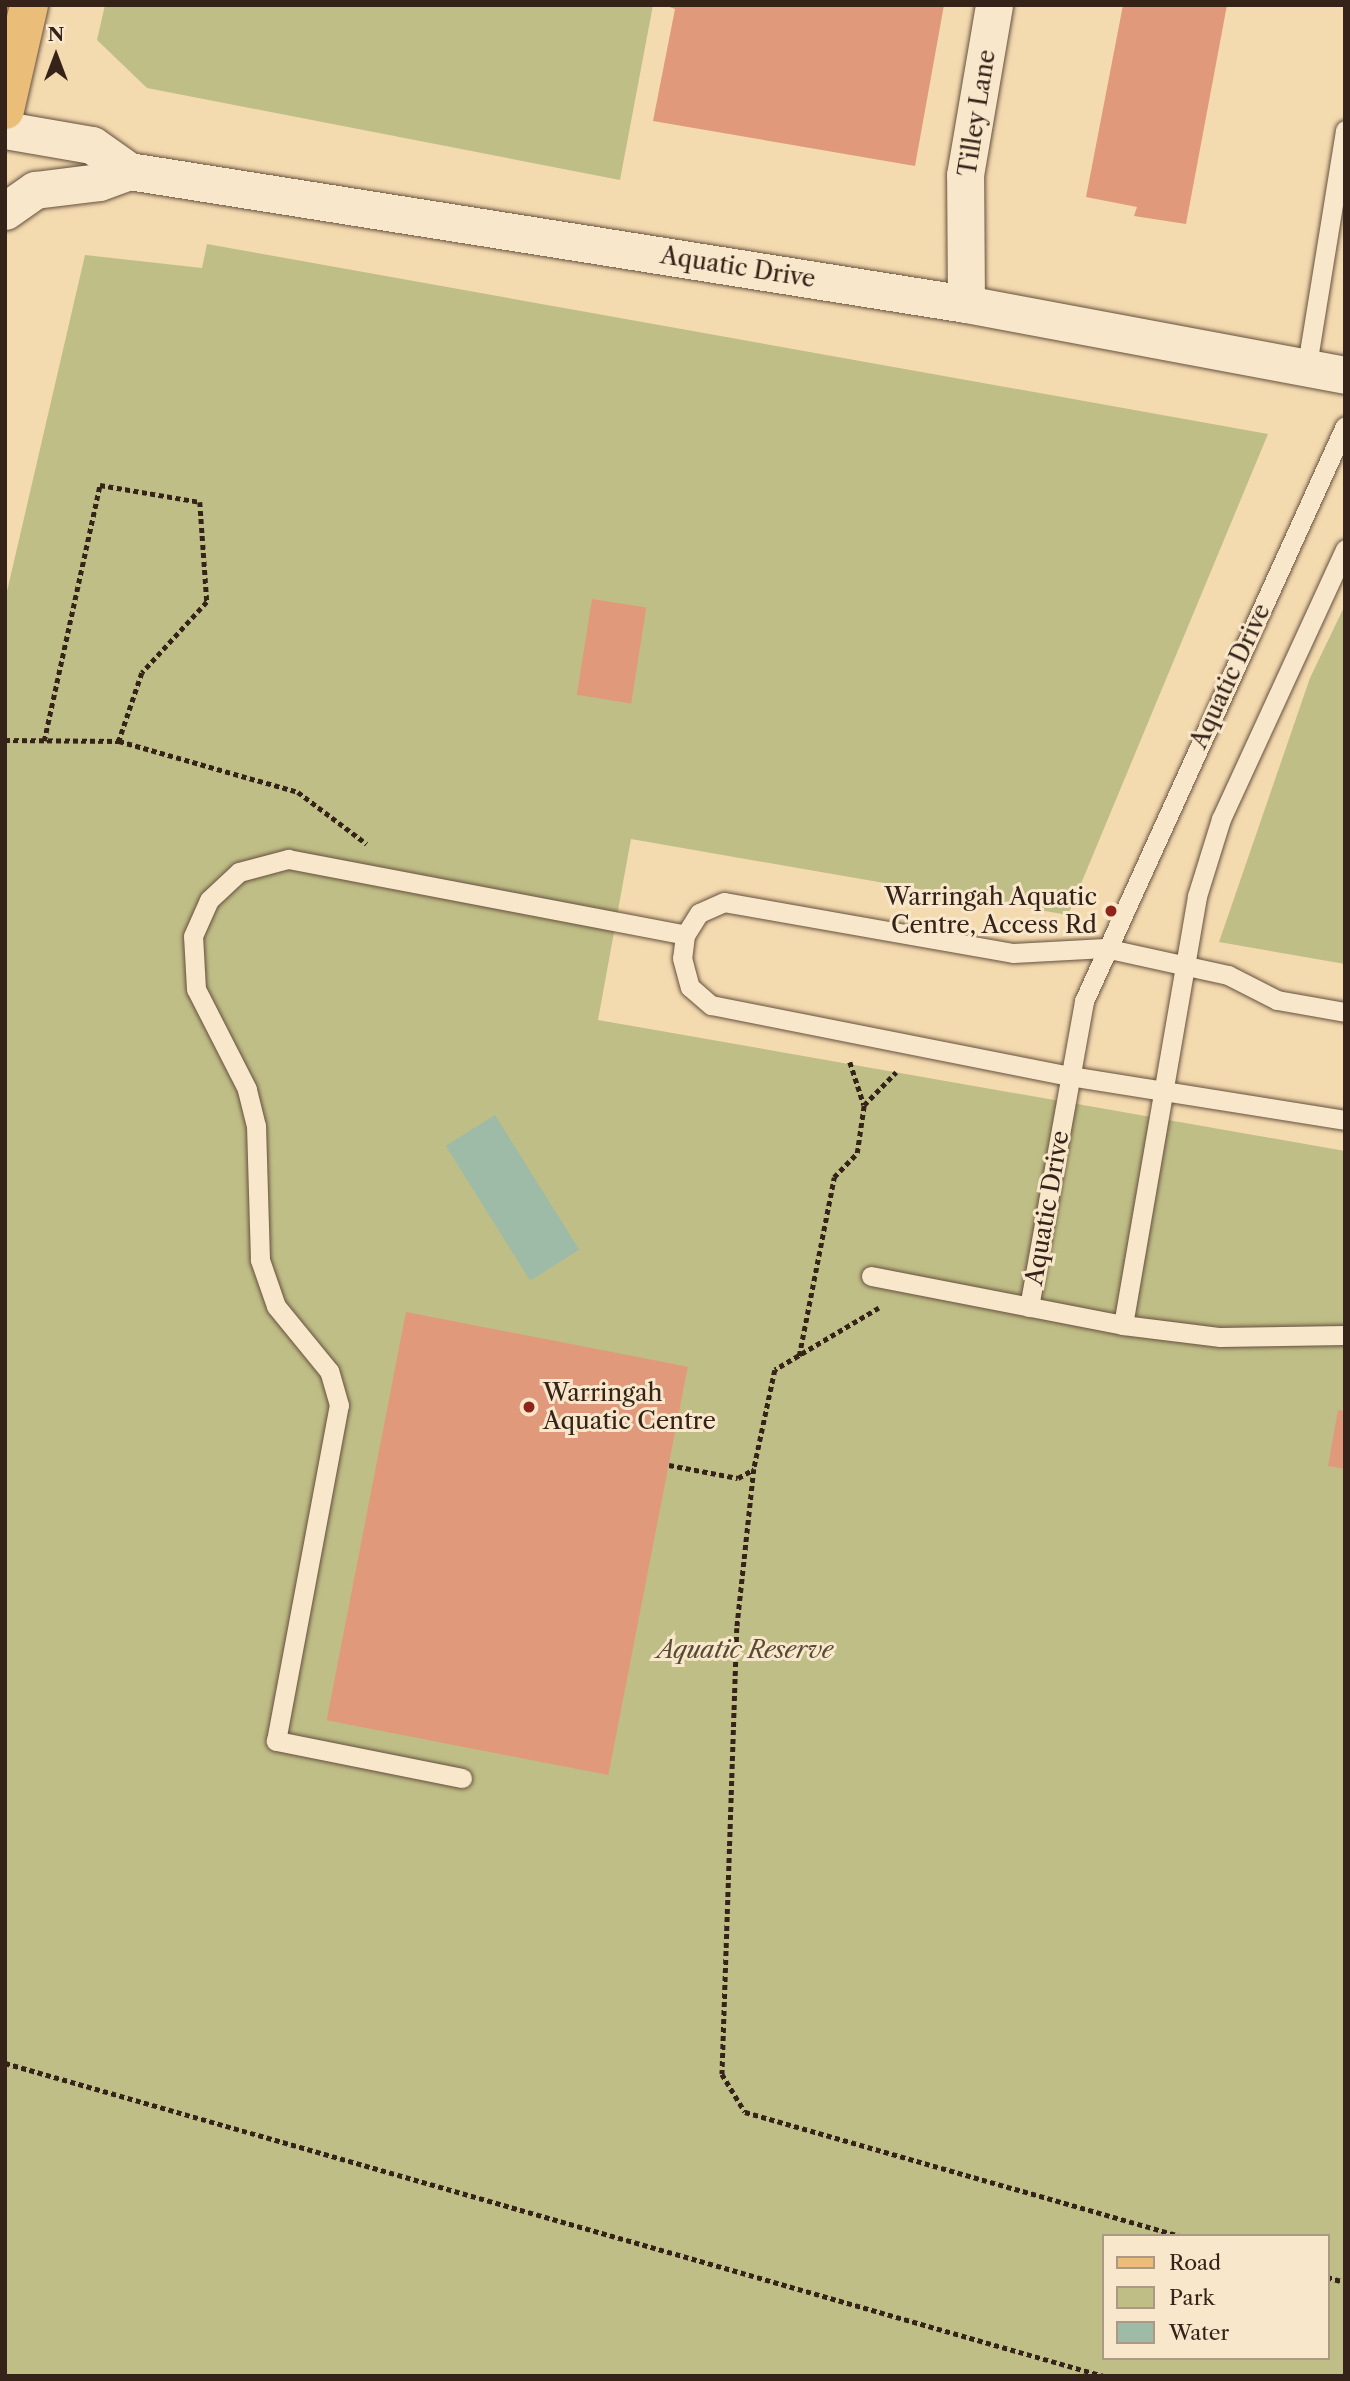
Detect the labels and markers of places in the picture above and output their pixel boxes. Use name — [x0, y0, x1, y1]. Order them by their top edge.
place label: Warringah Aquatic Centre, Access Rd — [883, 883, 1097, 939]
marker: Warringah Aquatic Centre, Access Rd — [1103, 903, 1119, 919]
place label: Warringah Aquatic Centre — [543, 1379, 716, 1435]
marker: Warringah Aquatic Centre — [521, 1399, 537, 1415]

